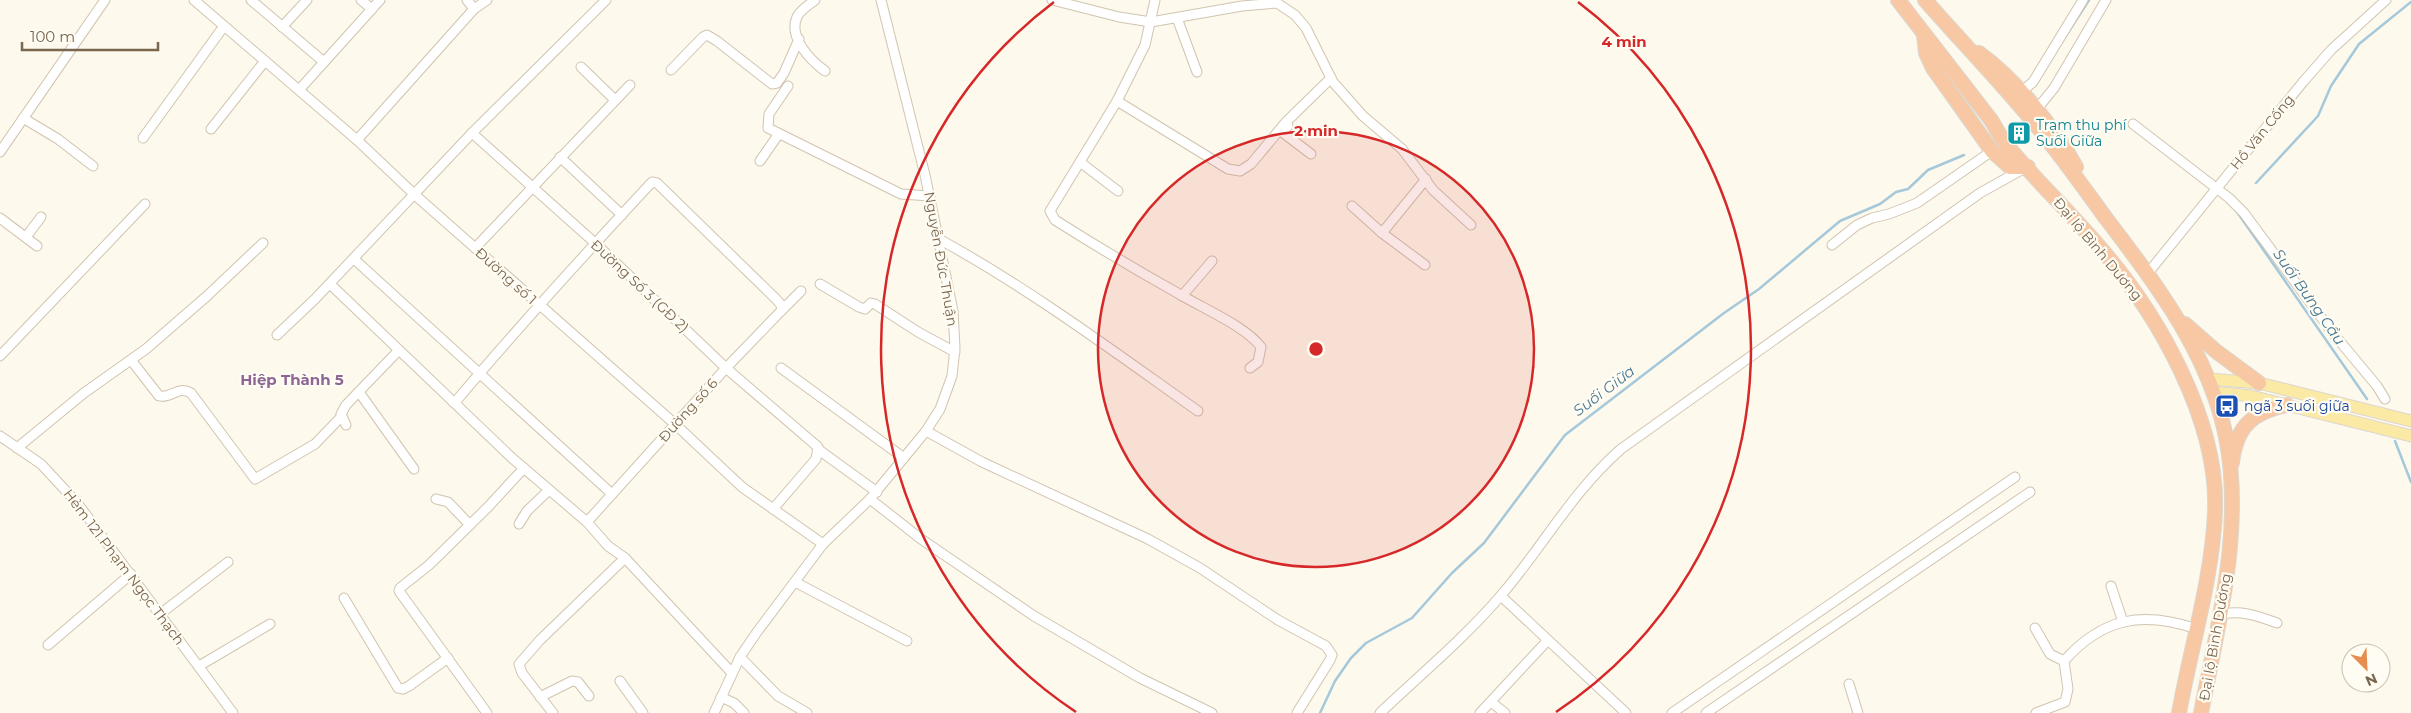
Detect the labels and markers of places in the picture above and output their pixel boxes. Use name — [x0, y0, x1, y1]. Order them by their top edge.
place label: Trạm thu phí Suối Giữa — [2036, 116, 2128, 150]
building icon: Trạm thu phí Suối Giữa — [2006, 120, 2032, 146]
centre of rings — [1307, 340, 1325, 358]
bus stop icon: ngã 3 suối giữa — [2214, 393, 2240, 419]
place label: ngã 3 suối giữa — [2244, 397, 2350, 415]

